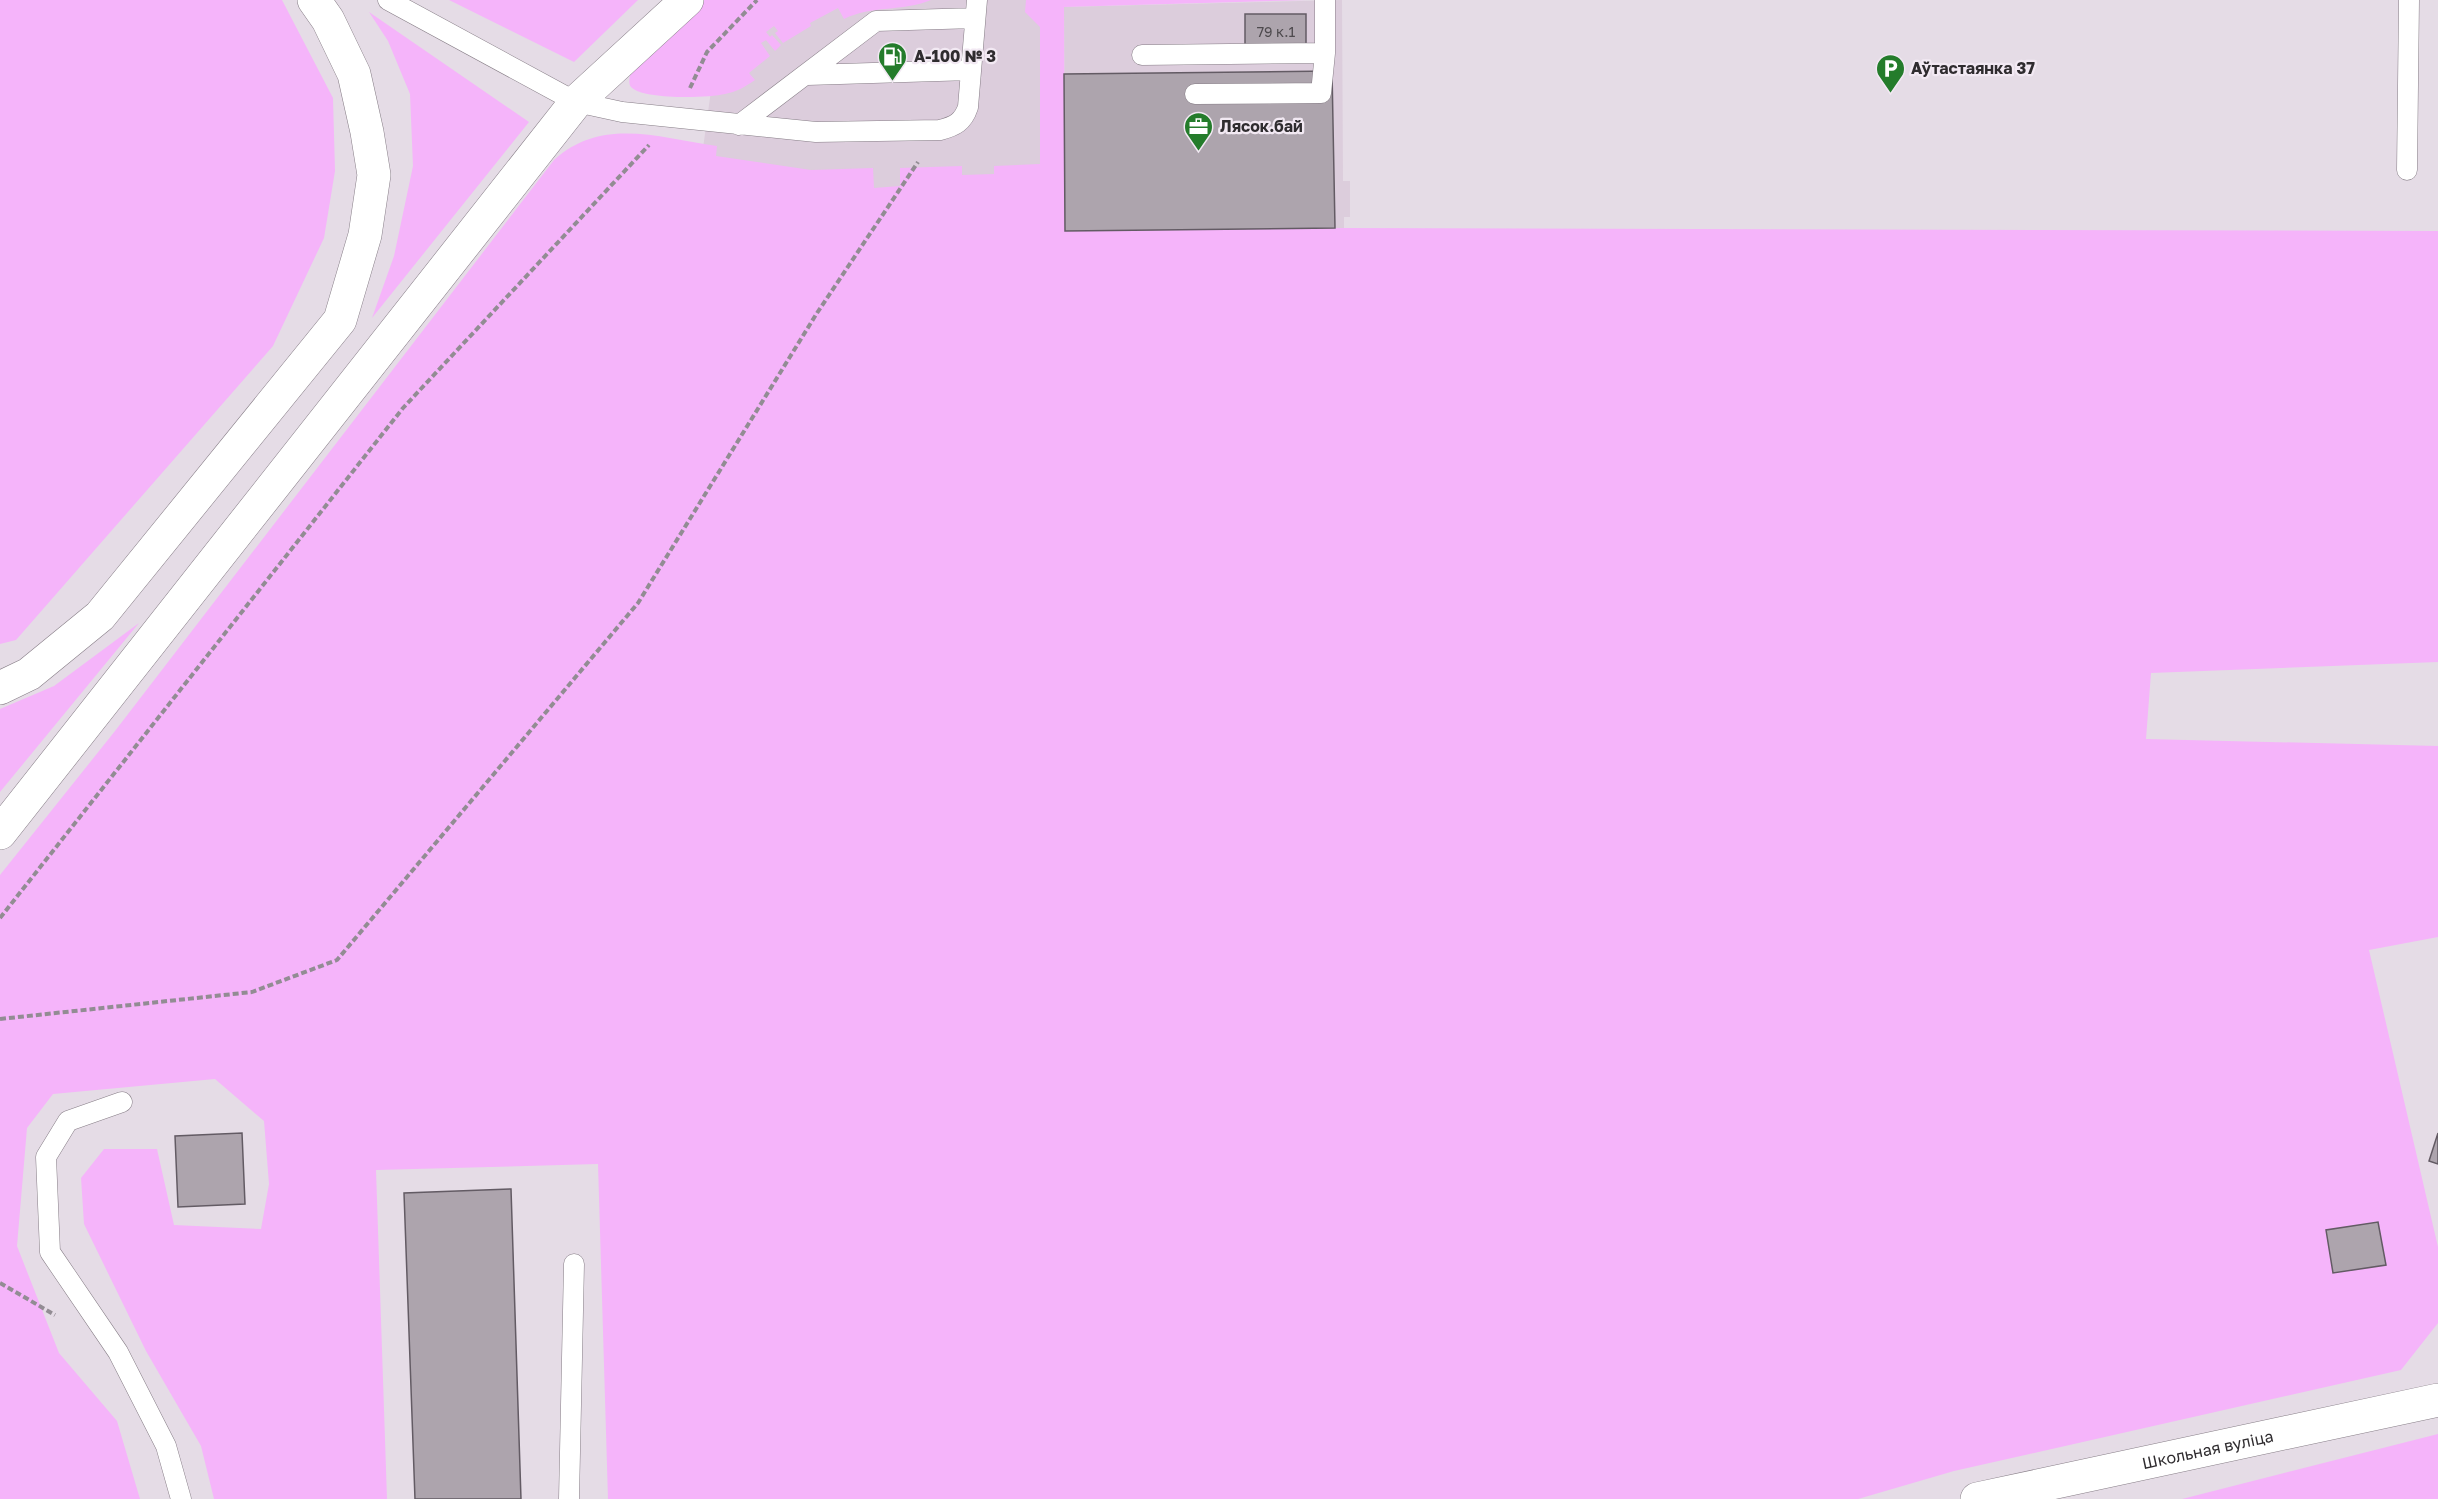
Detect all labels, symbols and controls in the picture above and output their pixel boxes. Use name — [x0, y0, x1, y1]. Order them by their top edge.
house number: 79 к.1 — [1257, 23, 1295, 40]
fuel station icon: А-100 № 3 — [877, 40, 909, 82]
place label: А-100 № 3 — [914, 46, 996, 66]
parking icon: Аўтастаянка 37 — [1874, 52, 1906, 94]
place label: Аўтастаянка 37 — [1911, 58, 2035, 78]
office icon: Лясок.бай — [1183, 110, 1215, 152]
place label: Лясок.бай — [1220, 116, 1303, 136]
street label: Школьная вуліца — [2140, 1426, 2275, 1473]

